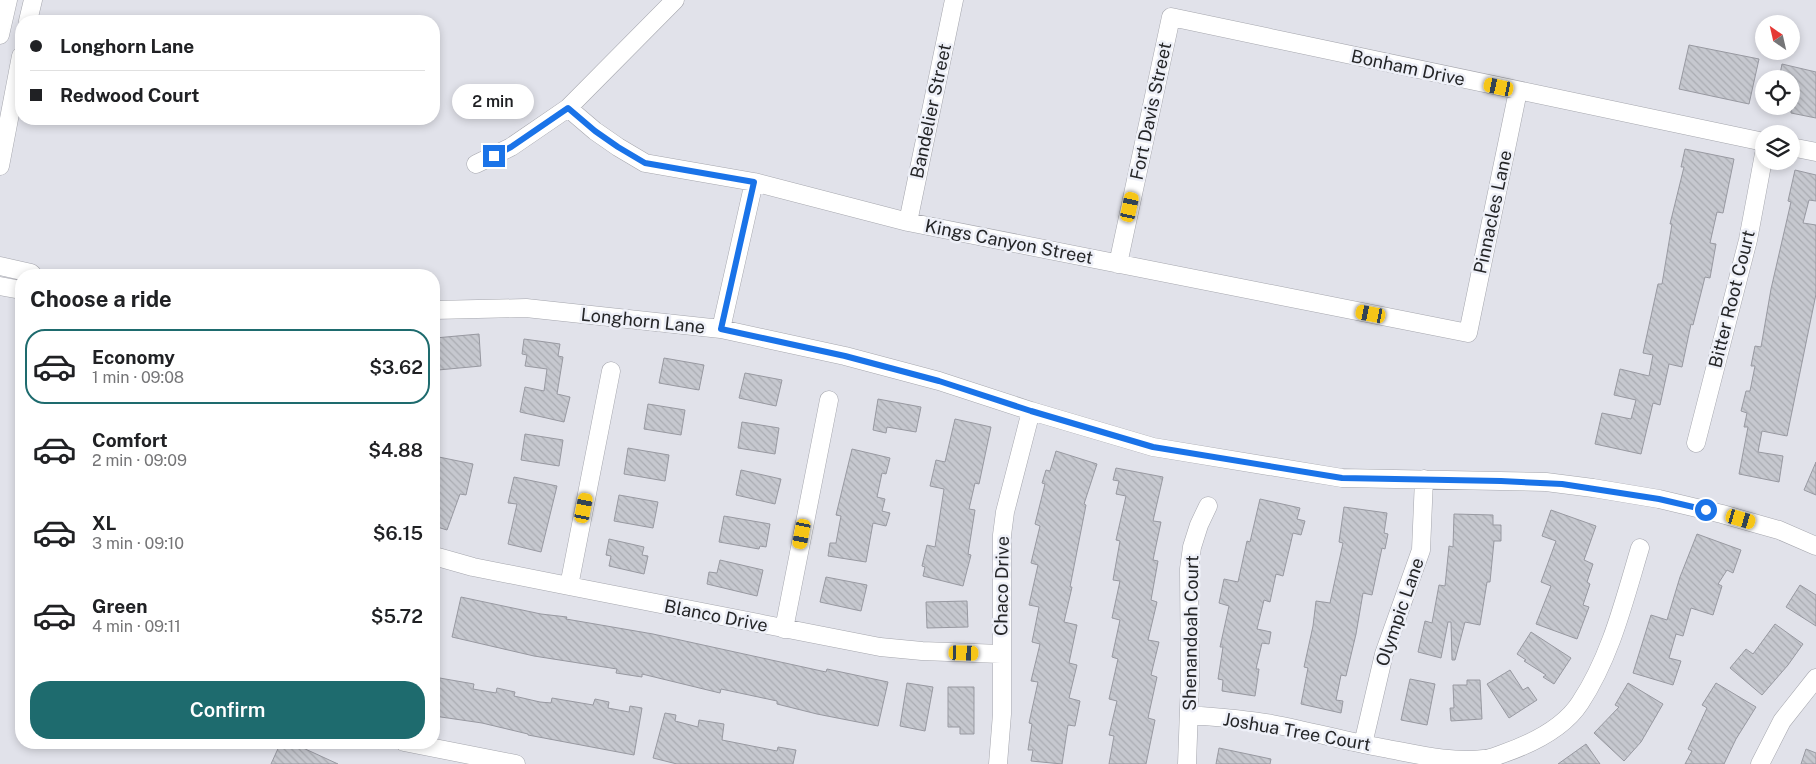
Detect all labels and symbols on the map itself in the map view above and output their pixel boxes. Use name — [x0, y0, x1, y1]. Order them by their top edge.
north arrow — [1755, 15, 1800, 60]
street label: Fort Davis Street — [1126, 40, 1175, 182]
street label: Bandelier Street — [906, 42, 955, 180]
street label: Bonham Drive — [1349, 45, 1467, 90]
car — [1482, 77, 1515, 97]
callout: 2 min — [453, 84, 535, 118]
route end — [483, 145, 505, 167]
street label: Pinnacles Lane — [1469, 148, 1516, 276]
car — [1119, 191, 1140, 223]
street label: Kings Canyon Street — [923, 215, 1095, 268]
street label: Bitter Root Court — [1704, 228, 1759, 370]
street label: Longhorn Lane — [580, 304, 706, 337]
car — [1354, 304, 1387, 324]
car — [573, 492, 594, 524]
route start — [1695, 499, 1717, 521]
car — [1724, 508, 1757, 530]
car — [791, 518, 812, 550]
street label: Chaco Drive — [990, 536, 1013, 636]
street label: Shenandoah Court — [1179, 555, 1202, 711]
street label: Olympic Lane — [1371, 555, 1428, 669]
street label: Blanco Drive — [663, 595, 770, 636]
car — [948, 645, 979, 661]
street label: Joshua Tree Court — [1221, 708, 1373, 755]

